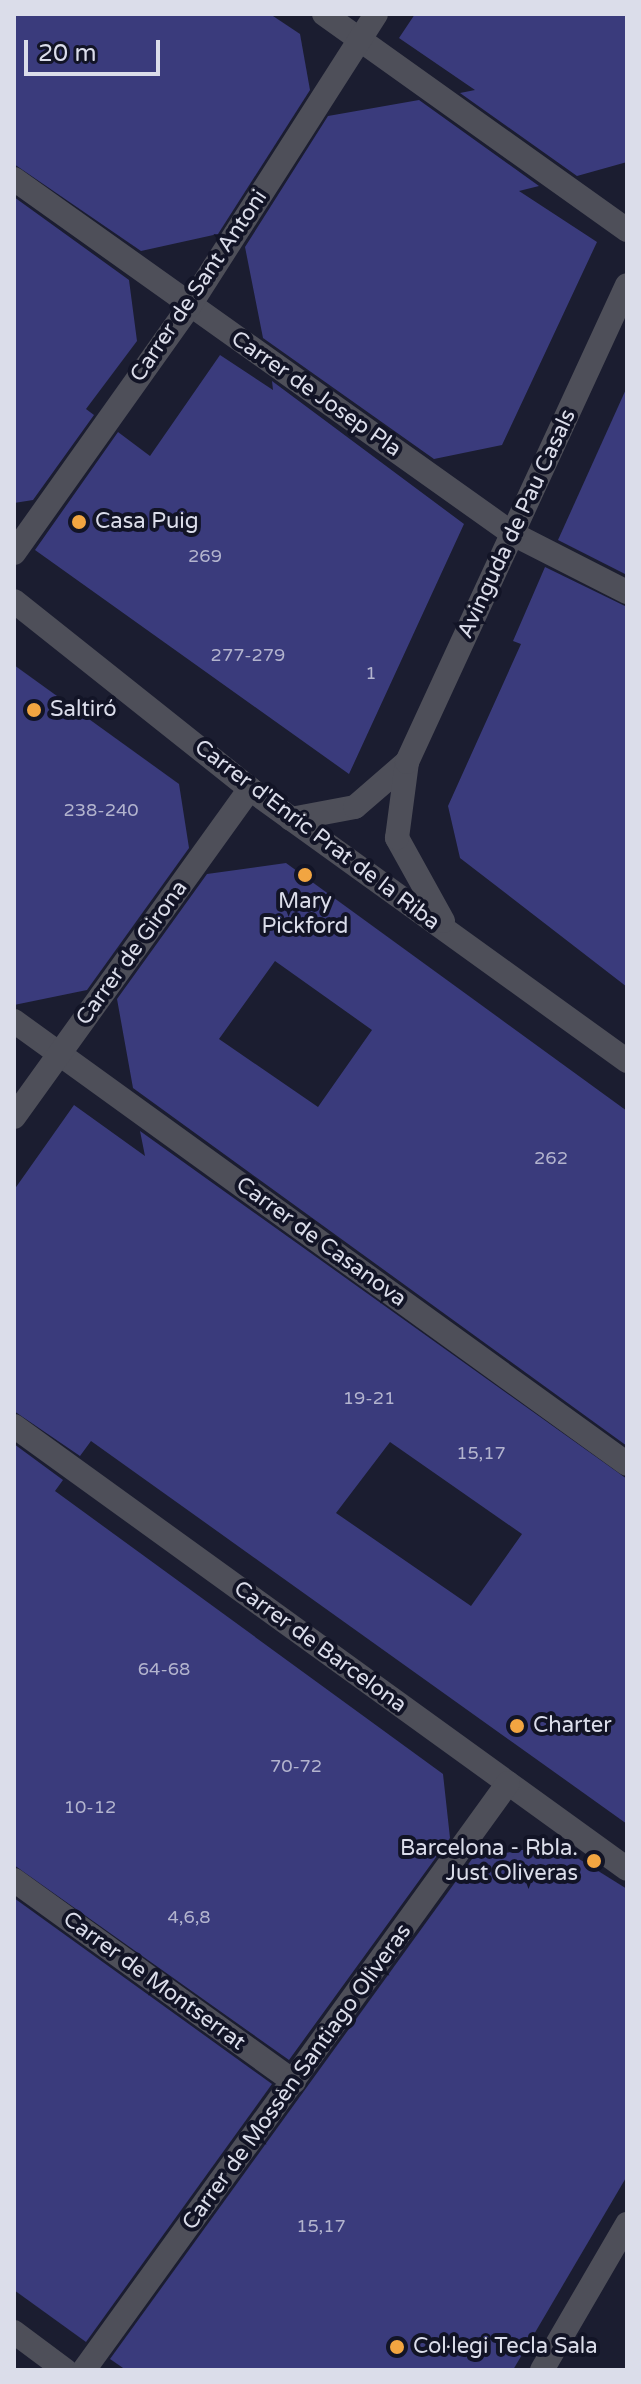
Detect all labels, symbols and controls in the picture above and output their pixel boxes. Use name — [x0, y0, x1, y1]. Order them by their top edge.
scale bar — [28, 24, 164, 74]
text: 20 m — [38, 39, 96, 68]
street label: Carrer de Sant Antoni — [125, 185, 273, 387]
street label: Carrer de Josep Pla — [226, 325, 406, 463]
street label: Avinguda de Pau Casals — [452, 405, 582, 643]
place label: Casa Puig — [95, 509, 199, 535]
marker: Casa Puig — [70, 513, 88, 531]
house number: 269 — [188, 545, 222, 567]
house number: 277-279 — [211, 644, 285, 666]
house number: 1 — [365, 662, 377, 684]
place label: Saltiró — [50, 697, 117, 723]
marker: Saltiró — [25, 701, 43, 719]
street label: Carrer d'Enric Prat de la Riba — [189, 734, 445, 936]
house number: 238-240 — [63, 799, 139, 821]
marker: Mary Pickford — [296, 866, 314, 884]
street label: Carrer de Girona — [71, 876, 193, 1030]
place label: Mary Pickford — [262, 888, 348, 940]
house number: 262 — [534, 1147, 568, 1169]
street label: Carrer de Casanova — [231, 1171, 411, 1313]
house number: 19-21 — [343, 1387, 395, 1409]
house number: 15,17 — [456, 1442, 506, 1464]
street label: Carrer de Barcelona — [228, 1575, 412, 1719]
house number: 64-68 — [138, 1658, 190, 1680]
place label: Charter — [533, 1713, 612, 1739]
marker: Charter — [508, 1717, 526, 1735]
house number: 70-72 — [270, 1755, 322, 1777]
house number: 10-12 — [64, 1796, 116, 1818]
place label: Barcelona - Rbla. Just Oliveras — [400, 1835, 578, 1886]
marker: Barcelona - Rbla. Just Oliveras — [585, 1852, 603, 1870]
street label: Carrer de Montserrat — [58, 1906, 250, 2056]
house number: 4,6,8 — [167, 1906, 211, 1928]
street label: Carrer de Mossèn Santiago Oliveras — [177, 1919, 417, 2235]
house number: 15,17 — [296, 2215, 346, 2237]
place label: Col·legi Tecla Sala — [413, 2334, 598, 2360]
marker: Col·legi Tecla Sala — [388, 2338, 406, 2356]

